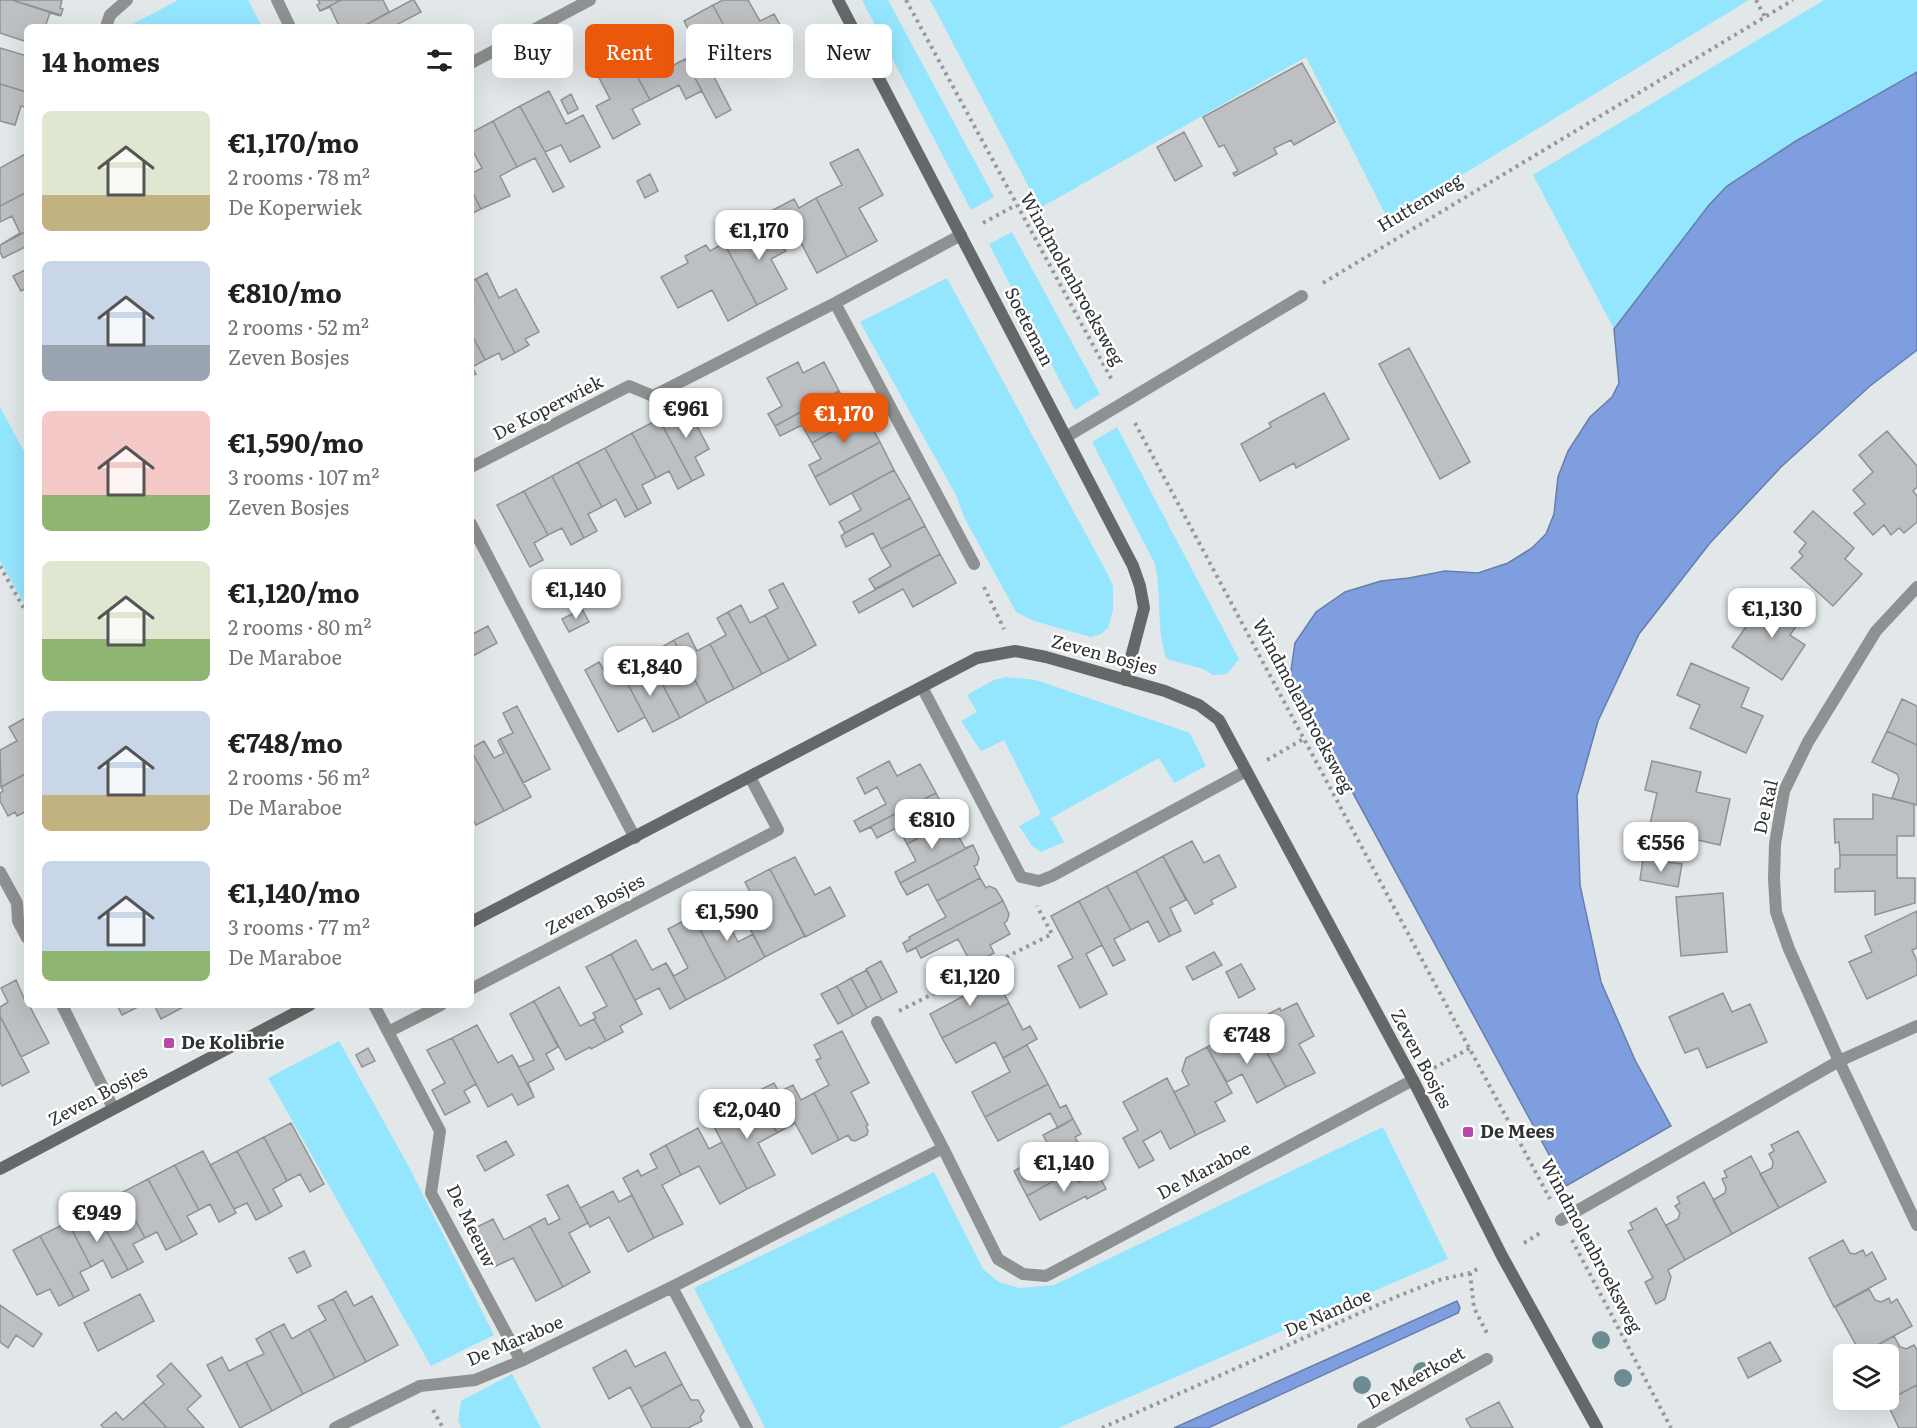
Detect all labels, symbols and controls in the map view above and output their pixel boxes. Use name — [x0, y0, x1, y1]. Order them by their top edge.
chip: Buy — [492, 24, 573, 78]
chip: Rent — [585, 24, 674, 78]
chip: Filters — [686, 24, 793, 78]
chip: New — [805, 24, 892, 78]
text: 14 homes — [42, 41, 160, 80]
icon: filters — [423, 44, 456, 77]
text: €1,170/mo — [228, 122, 359, 161]
icon: home — [90, 135, 162, 207]
text: 2 rooms · 78 m² — [228, 161, 370, 191]
street label: Huttenweg — [1372, 165, 1468, 238]
street label: Windmolenbroeksweg — [1014, 187, 1133, 371]
text: De Koperwiek — [228, 191, 362, 221]
pin: €1,170 — [710, 210, 808, 261]
text: €1,170 — [729, 214, 789, 244]
text: €810/mo — [228, 272, 342, 311]
street label: Soeteman — [999, 282, 1062, 371]
icon: home — [90, 285, 162, 357]
text: 2 rooms · 52 m² — [228, 311, 369, 341]
text: Zeven Bosjes — [228, 341, 349, 371]
street label: De Koperwiek — [487, 367, 608, 446]
pin: €961 — [650, 388, 722, 439]
text: €961 — [663, 392, 709, 422]
pin: €1,170 — [795, 393, 893, 444]
text: €1,170 — [814, 397, 874, 427]
text: €1,590/mo — [228, 422, 364, 461]
icon: home — [90, 435, 162, 507]
text: 3 rooms · 107 m² — [228, 461, 379, 491]
text: Zeven Bosjes — [228, 491, 349, 521]
pin: €1,140 — [527, 569, 625, 620]
text: €1,120/mo — [228, 572, 360, 611]
text: €1,140 — [546, 573, 606, 603]
icon: home — [90, 585, 162, 657]
pin: €1,130 — [1723, 588, 1821, 639]
text: €1,130 — [1742, 592, 1802, 622]
text: 2 rooms · 80 m² — [228, 611, 371, 641]
street label: Windmolenbroeksweg — [1247, 613, 1362, 798]
street label: Zeven Bosjes — [1048, 626, 1160, 681]
text: De Maraboe — [228, 641, 342, 671]
pin: €1,840 — [601, 646, 699, 697]
text: €1,840 — [618, 650, 682, 680]
text: €748/mo — [228, 722, 343, 761]
icon: home — [90, 735, 162, 807]
text: 2 rooms · 56 m² — [228, 761, 370, 791]
street label: De Ral — [1745, 777, 1784, 837]
text: De Maraboe — [228, 791, 342, 821]
pin: €810 — [896, 799, 968, 850]
text: €810 — [909, 803, 955, 833]
pin: €556 — [1625, 822, 1697, 873]
text: €556 — [1637, 826, 1685, 856]
street label: Zeven Bosjes — [540, 866, 649, 941]
text: €1,140/mo — [228, 872, 360, 911]
icon: home — [90, 885, 162, 957]
pin: €1,590 — [678, 891, 776, 942]
text: €1,590 — [695, 895, 759, 925]
text: 3 rooms · 77 m² — [228, 911, 370, 941]
text: De Maraboe — [228, 941, 342, 971]
pin: €1,120 — [921, 956, 1019, 1007]
text: €1,120 — [940, 960, 1000, 990]
street label: Zeven Bosjes — [1385, 1004, 1460, 1113]
pin: €748 — [1211, 1014, 1283, 1065]
text: €748 — [1223, 1018, 1271, 1048]
place label: De Kolibrie — [181, 1028, 285, 1055]
marker: De Kolibrie — [162, 1036, 176, 1050]
street label: Zeven Bosjes — [43, 1057, 152, 1132]
pin: €2,040 — [698, 1089, 796, 1140]
text: €2,040 — [713, 1093, 781, 1123]
place label: De Mees — [1480, 1117, 1555, 1144]
marker: De Mees — [1461, 1125, 1475, 1139]
street label: De Maraboe — [1152, 1134, 1255, 1206]
pin: €1,140 — [1015, 1142, 1113, 1193]
text: €1,140 — [1034, 1146, 1094, 1176]
street label: Windmolenbroeksweg — [1535, 1153, 1650, 1338]
street label: De Meeuw — [441, 1179, 504, 1272]
pin: €949 — [61, 1192, 133, 1243]
text: €949 — [73, 1196, 121, 1226]
street label: De Nandoe — [1279, 1280, 1375, 1343]
street label: De Maraboe — [462, 1307, 567, 1372]
street label: De Meerkoet — [1361, 1338, 1470, 1415]
map controls — [1833, 1344, 1899, 1410]
button: layers — [1833, 1344, 1899, 1410]

